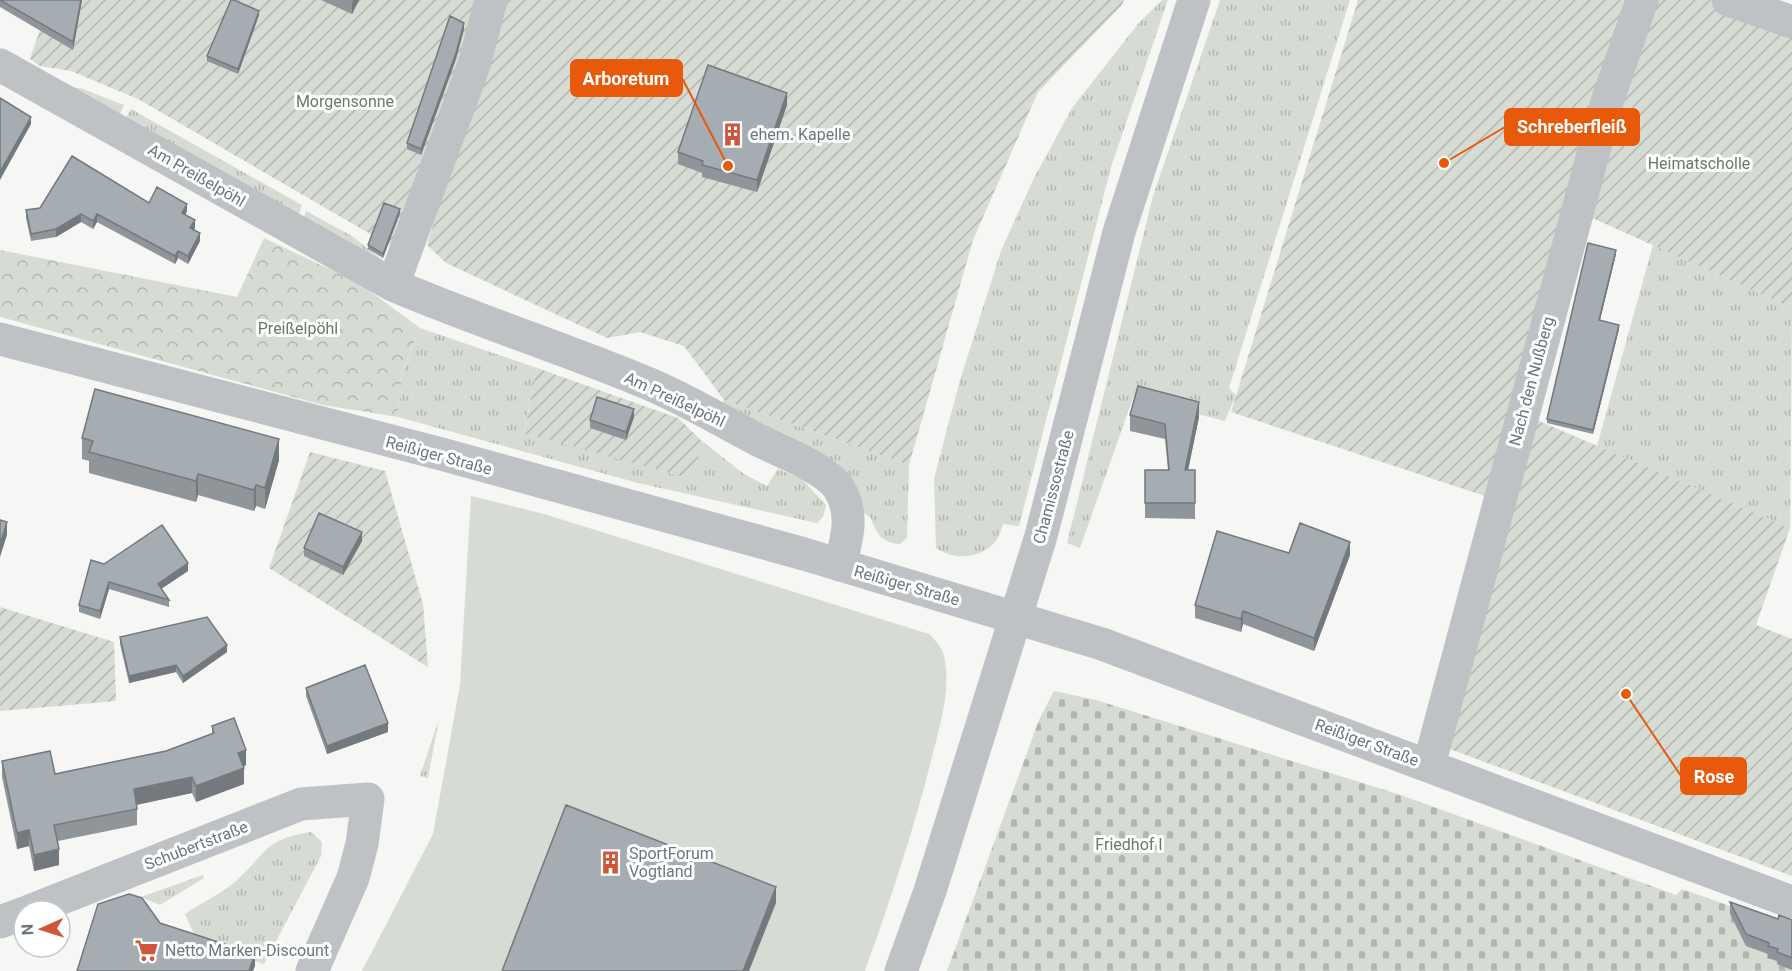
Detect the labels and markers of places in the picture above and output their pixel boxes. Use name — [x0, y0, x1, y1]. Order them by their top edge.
callout: Arboretum — [571, 60, 682, 96]
callout: Schreberfleiß — [1505, 109, 1639, 145]
building icon: ehem. Kapelle — [719, 121, 745, 147]
place label: ehem. Kapelle — [750, 125, 850, 144]
callout: Rose — [1681, 758, 1746, 794]
place label: SportForum Vogtland — [629, 844, 714, 881]
building icon: SportForum Vogtland — [598, 849, 624, 875]
supermarket icon: Netto Marken-Discount — [134, 937, 160, 963]
place label: Netto Marken-Discount — [165, 941, 329, 960]

